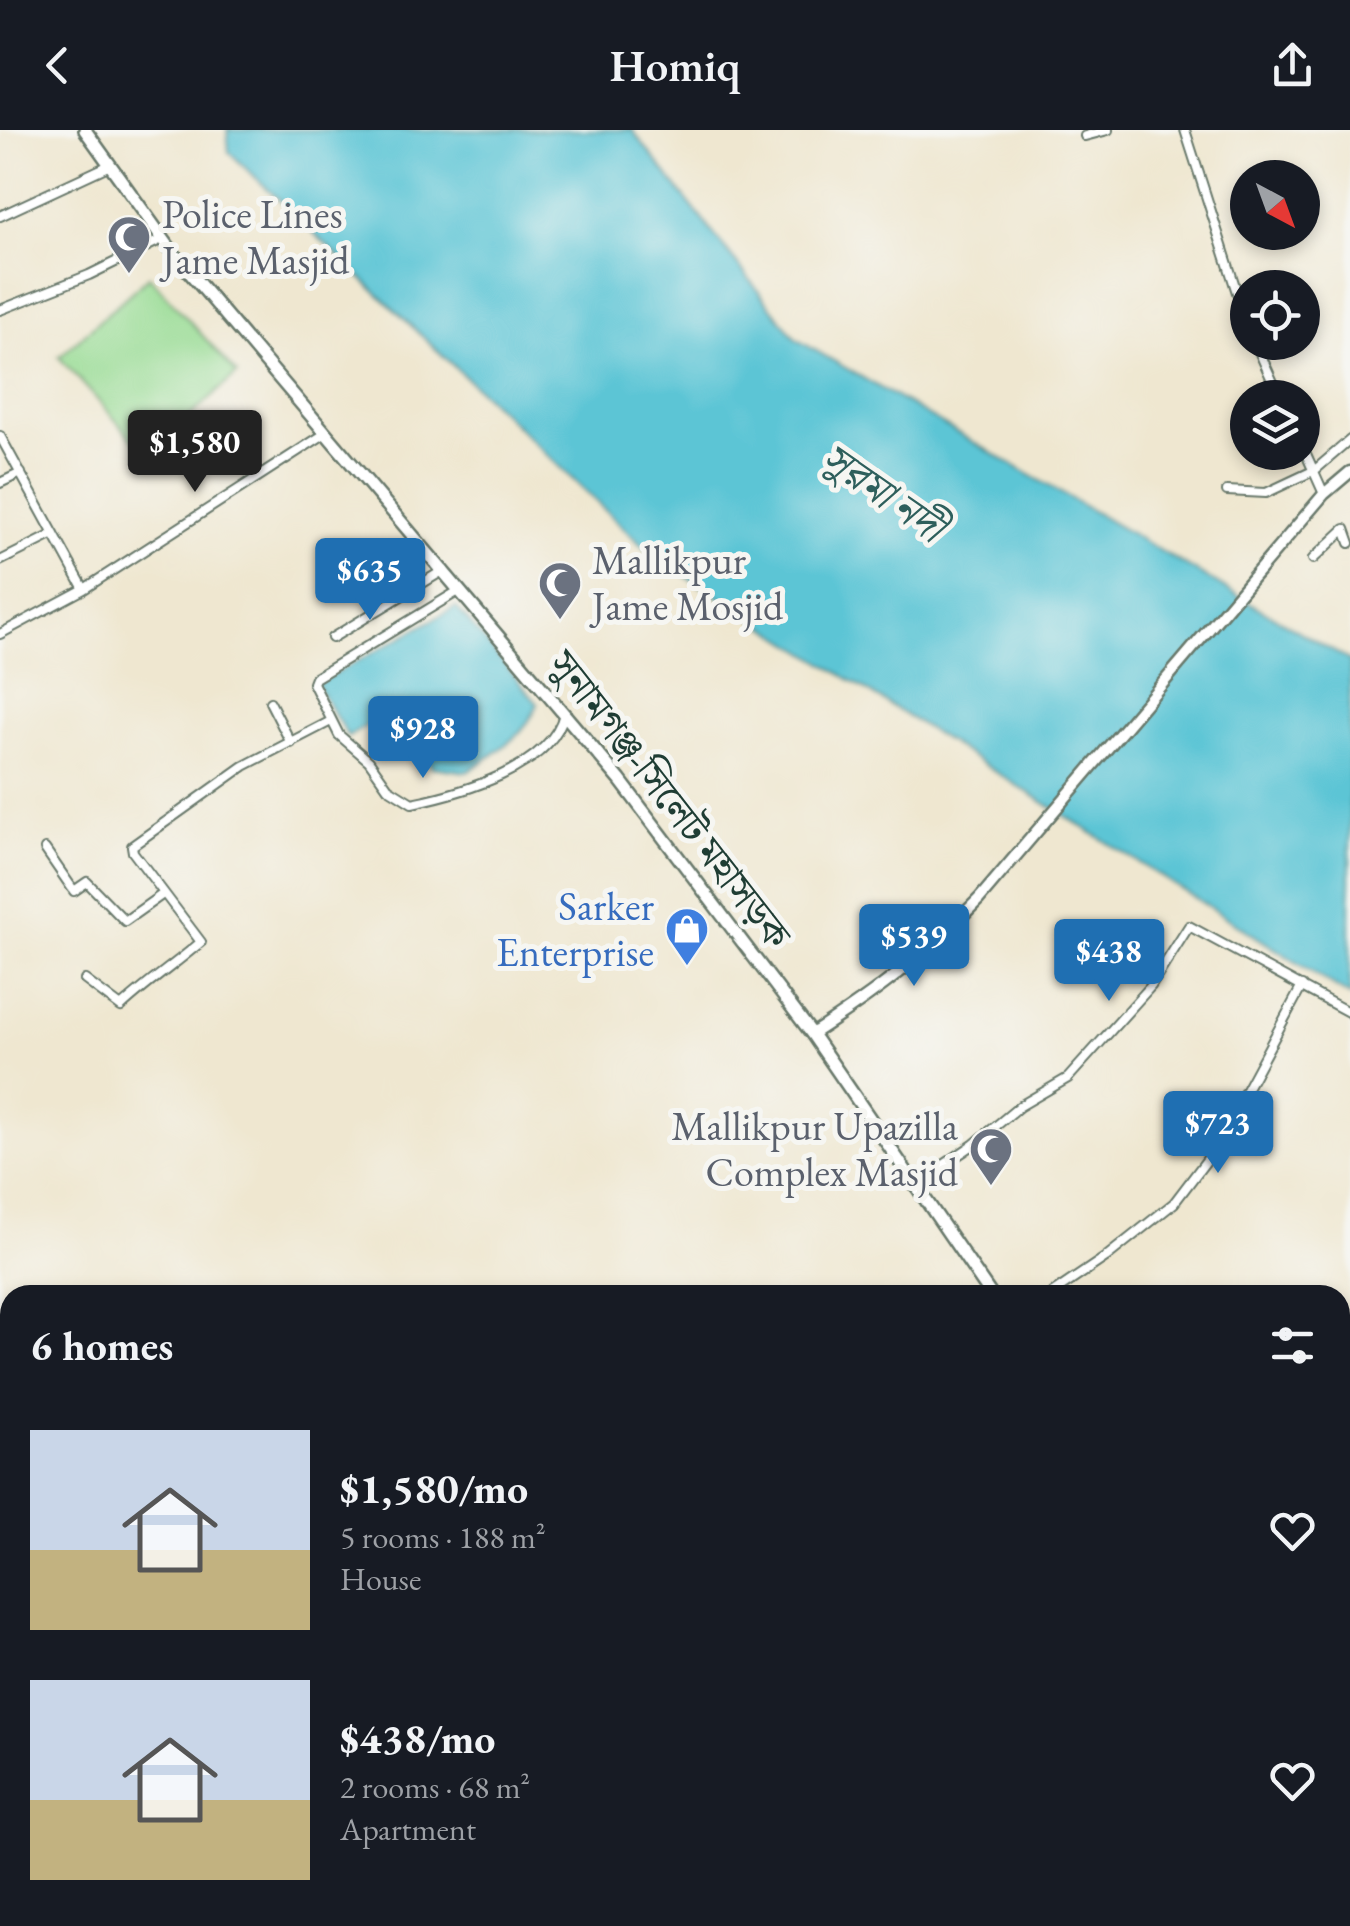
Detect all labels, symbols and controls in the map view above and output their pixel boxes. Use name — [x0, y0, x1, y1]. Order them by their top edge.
text: Homiq — [610, 36, 741, 94]
icon: back — [30, 38, 85, 93]
icon: share — [1265, 38, 1320, 93]
north arrow — [1230, 160, 1320, 250]
map controls — [1230, 160, 1320, 470]
place label: Police Lines Jame Masjid — [159, 188, 350, 286]
mosque icon: Police Lines Jame Masjid — [106, 214, 152, 275]
button: locate — [1230, 270, 1320, 360]
button: layers — [1230, 380, 1320, 470]
pin: $1,580 — [114, 410, 276, 495]
text: $1,580 — [150, 421, 240, 463]
water label: সুরমা নদী — [811, 430, 959, 557]
place label: Mallikpur Jame Mosjid — [589, 534, 784, 632]
pin: $635 — [311, 538, 429, 623]
text: $635 — [337, 549, 403, 591]
mosque icon: Mallikpur Jame Mosjid — [537, 560, 583, 621]
street label: সুনামগঞ্জ-সিলেট মহাসড়ক — [536, 638, 804, 960]
pin: $928 — [364, 696, 482, 781]
text: $928 — [390, 707, 456, 749]
place label: Sarker Enterprise — [496, 880, 655, 978]
pin: $539 — [855, 904, 973, 989]
shop icon: Sarker Enterprise — [664, 906, 710, 967]
text: $539 — [881, 915, 947, 957]
pin: $438 — [1050, 919, 1168, 1004]
text: $438 — [1076, 930, 1142, 972]
pin: $723 — [1159, 1091, 1277, 1176]
place label: Mallikpur Upazilla Complex Masjid — [671, 1100, 959, 1198]
text: $723 — [1185, 1102, 1251, 1144]
mosque icon: Mallikpur Upazilla Complex Masjid — [968, 1126, 1014, 1187]
text: 6 homes — [30, 1318, 173, 1373]
icon: filters — [1265, 1318, 1320, 1373]
text: $1,580/mo — [340, 1461, 528, 1516]
icon: home — [110, 1470, 230, 1590]
icon: heart — [1265, 1503, 1320, 1558]
text: 5 rooms · 188 m² — [340, 1516, 546, 1558]
text: House — [340, 1558, 421, 1600]
text: $438/mo — [340, 1711, 496, 1766]
icon: home — [110, 1720, 230, 1840]
icon: heart — [1265, 1753, 1320, 1808]
text: 2 rooms · 68 m² — [340, 1766, 530, 1808]
text: Apartment — [340, 1808, 476, 1850]

